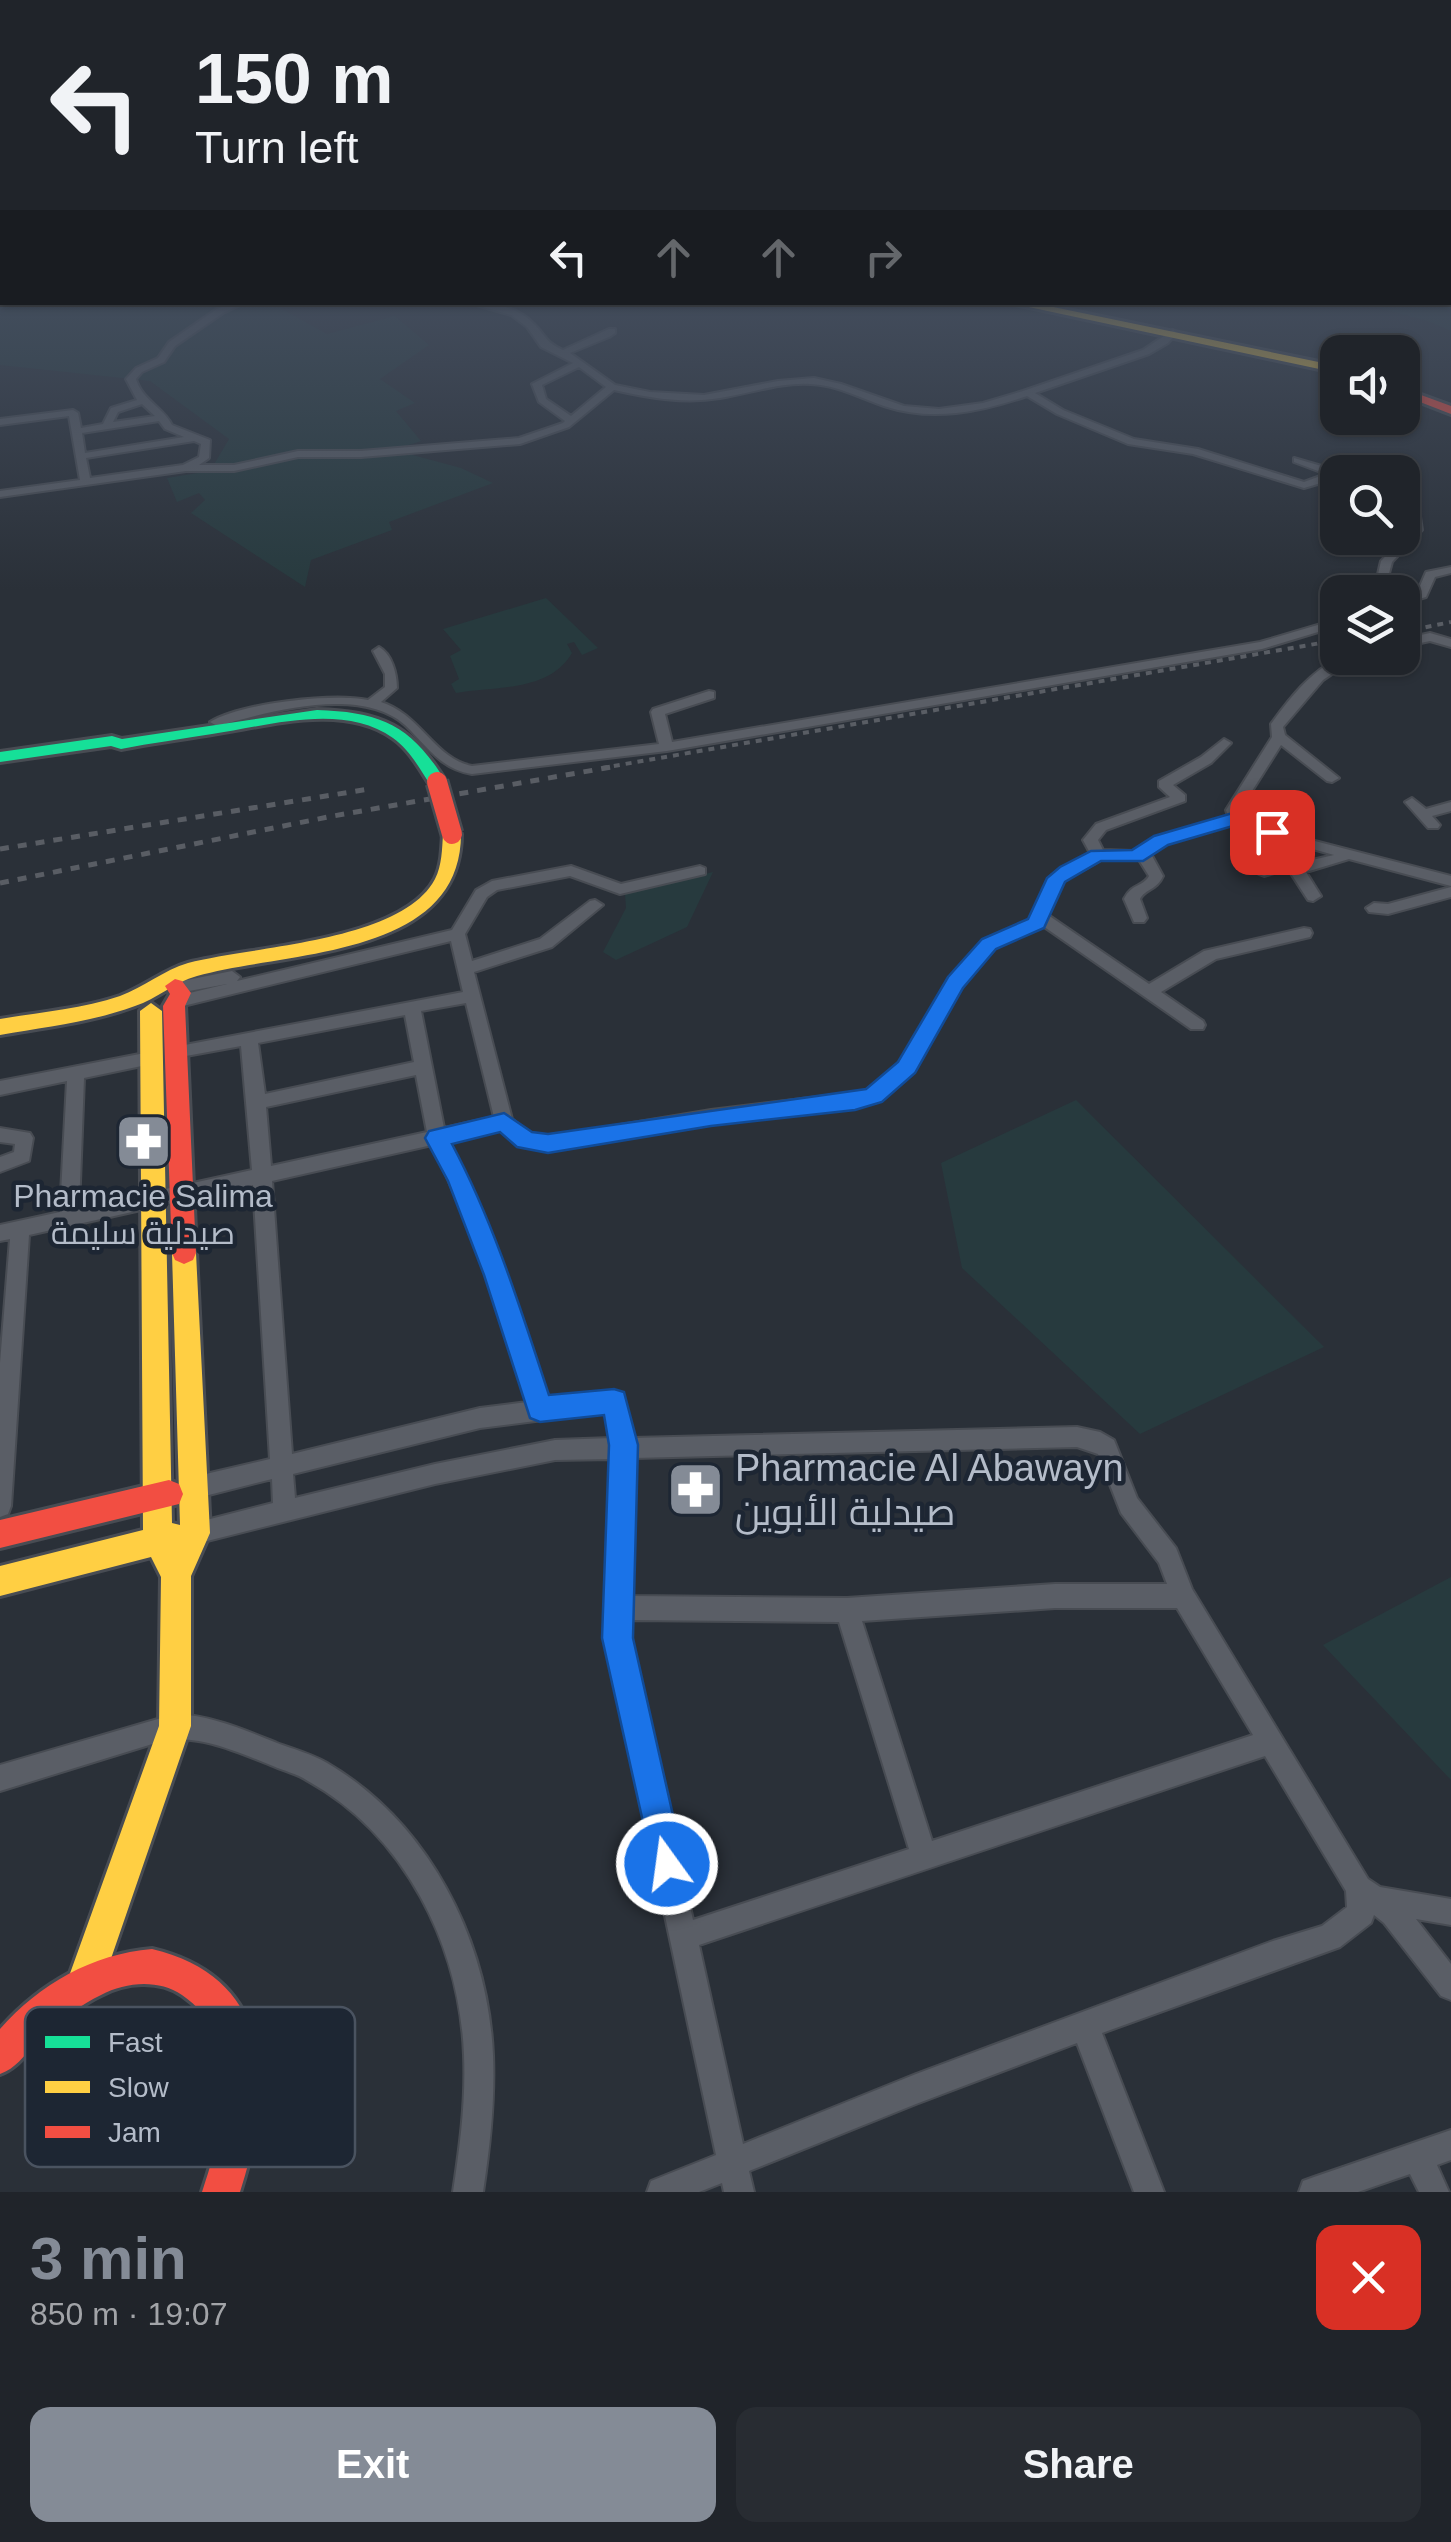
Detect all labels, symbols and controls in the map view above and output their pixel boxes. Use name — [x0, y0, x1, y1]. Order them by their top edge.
icon: left — [30, 40, 160, 170]
text: 150 m — [195, 40, 393, 118]
text: Turn left — [195, 122, 358, 173]
icon: left — [541, 230, 596, 285]
icon: ahead — [646, 230, 701, 285]
icon: ahead — [751, 230, 806, 285]
icon: right — [856, 230, 911, 285]
map controls — [1320, 335, 1420, 675]
button: sound — [1320, 335, 1420, 435]
button: search — [1320, 455, 1420, 555]
button: layers — [1320, 575, 1420, 675]
pin — [1230, 790, 1315, 875]
icon: arrive — [1245, 805, 1300, 860]
pharmacy icon: Pharmacie Salima صيدلية سليمة — [113, 1112, 173, 1172]
place label: Pharmacie Salima صيدلية سليمة — [13, 1178, 273, 1251]
place label: Pharmacie Al Abawayn صيدلية الأبوين — [735, 1447, 1124, 1535]
pharmacy icon: Pharmacie Al Abawayn صيدلية الأبوين — [666, 1460, 726, 1520]
position arrow — [615, 1812, 719, 1916]
legend — [25, 2007, 355, 2167]
text: Fast — [108, 2027, 163, 2058]
text: Slow — [108, 2072, 169, 2103]
text: Jam — [108, 2117, 161, 2148]
text: 3 min — [30, 2225, 187, 2292]
button: close — [1316, 2225, 1421, 2330]
text: 850 m · 19:07 — [30, 2296, 227, 2332]
button: Exit — [30, 2407, 716, 2522]
button: Share — [736, 2407, 1421, 2522]

